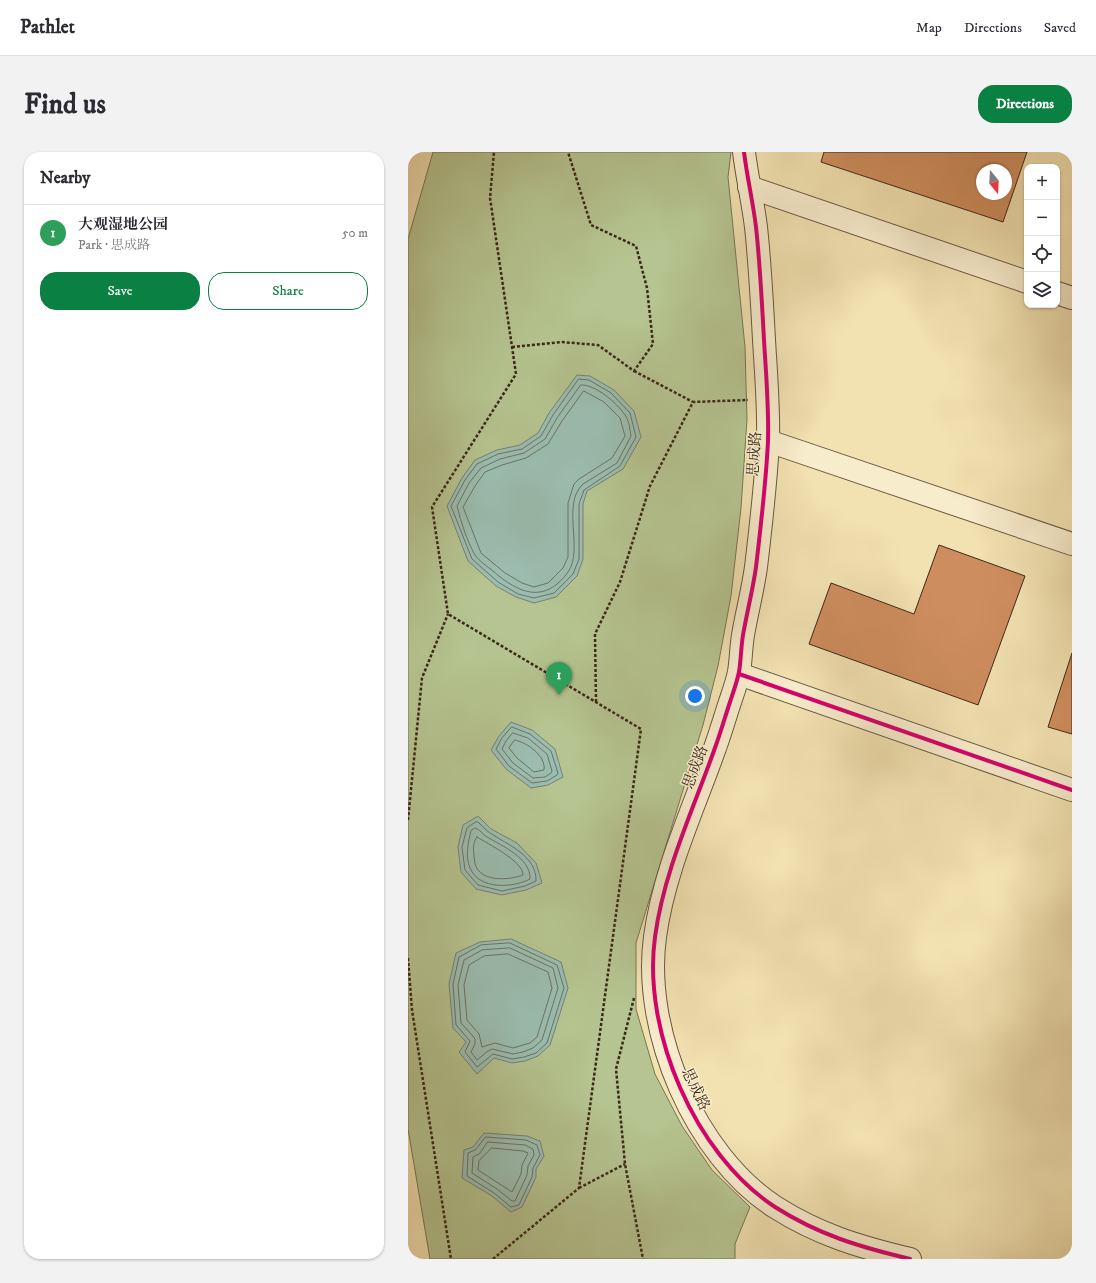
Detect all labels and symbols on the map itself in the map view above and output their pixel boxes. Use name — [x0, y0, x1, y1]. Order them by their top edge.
north arrow — [976, 164, 1012, 200]
street label: 思成路 — [743, 431, 766, 477]
pin: 1 — [546, 662, 572, 695]
your location — [685, 686, 705, 706]
street label: 思成路 — [679, 743, 712, 792]
street label: 思成路 — [677, 1065, 714, 1114]

